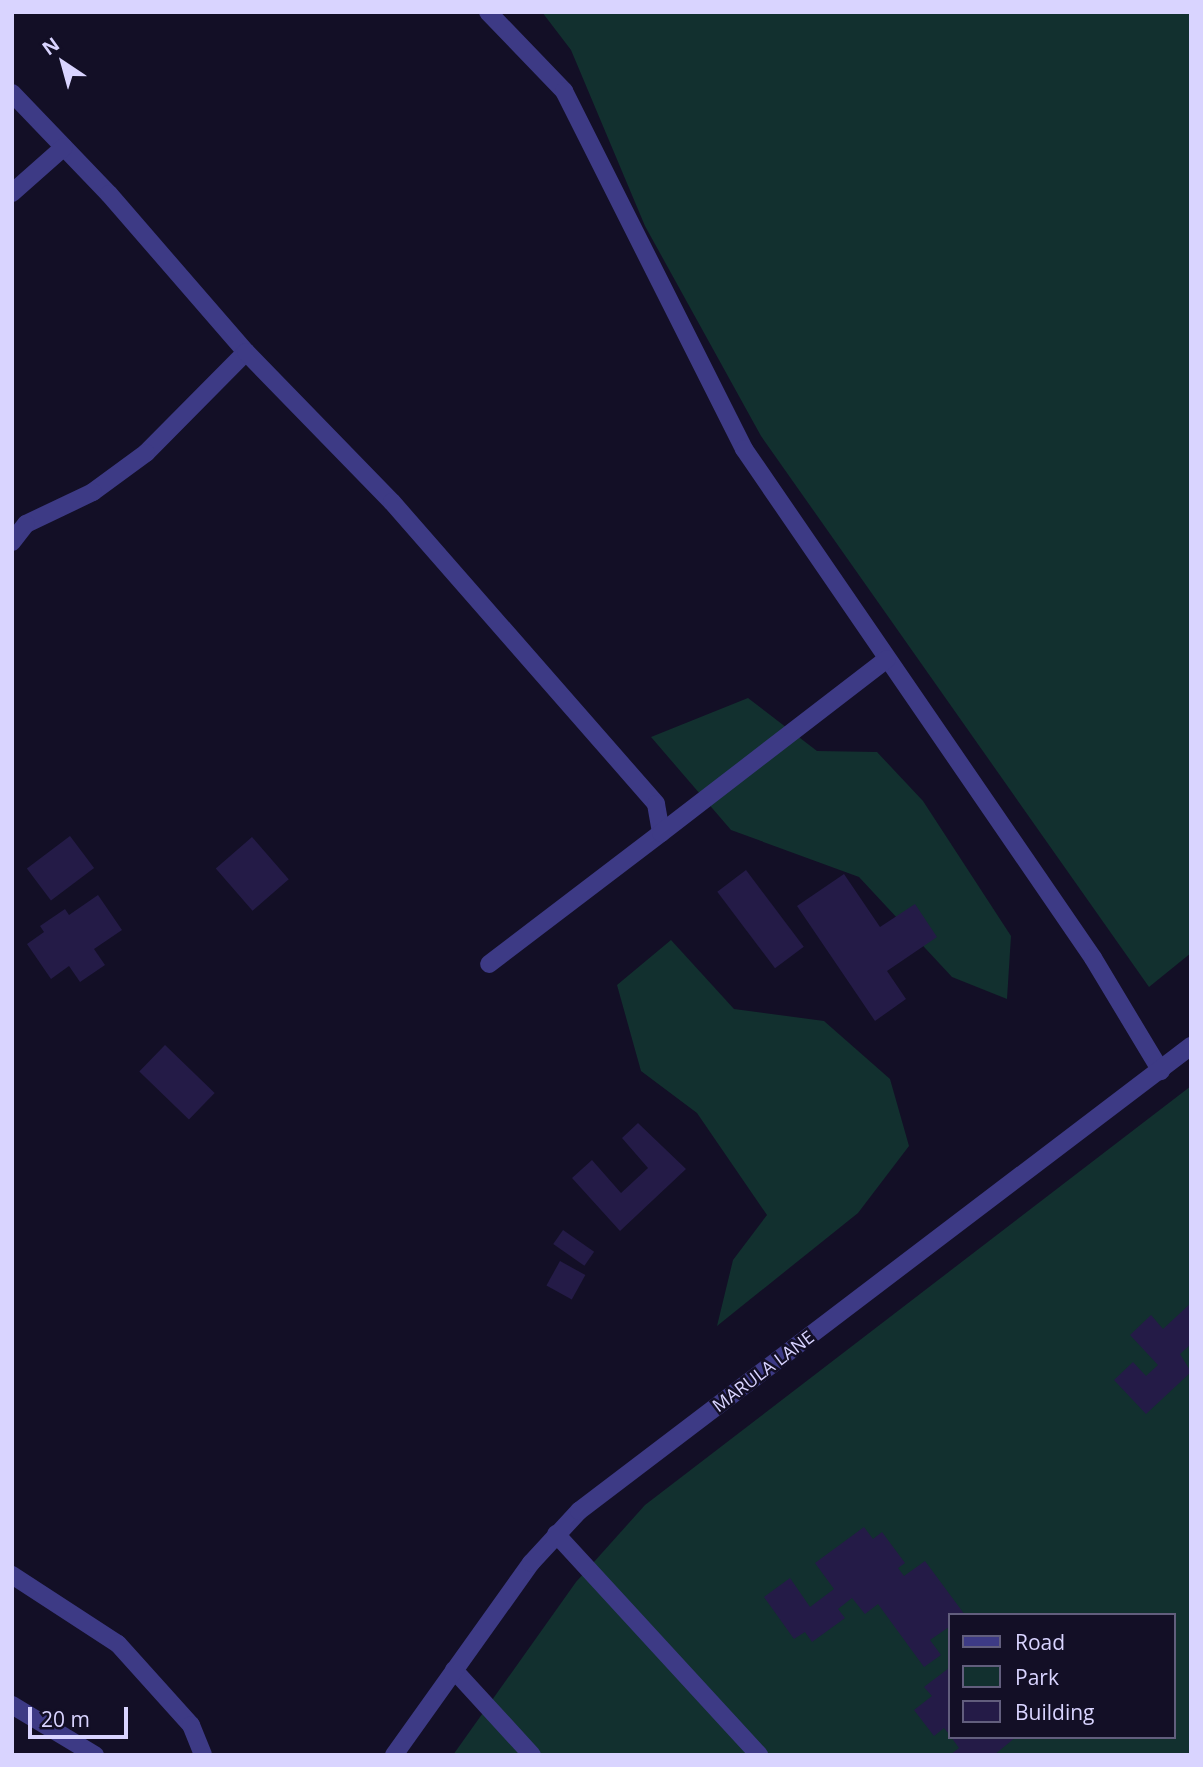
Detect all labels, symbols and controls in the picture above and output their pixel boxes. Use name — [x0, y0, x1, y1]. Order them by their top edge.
north arrow — [28, 28, 98, 98]
text: N — [37, 31, 65, 61]
street label: MARULA LANE — [708, 1326, 818, 1416]
legend — [948, 1613, 1175, 1739]
text: Road — [1015, 1628, 1065, 1656]
text: Park — [1015, 1663, 1059, 1691]
scale bar — [32, 1694, 131, 1738]
text: Building — [1015, 1698, 1094, 1726]
text: 20 m — [41, 1705, 90, 1733]

